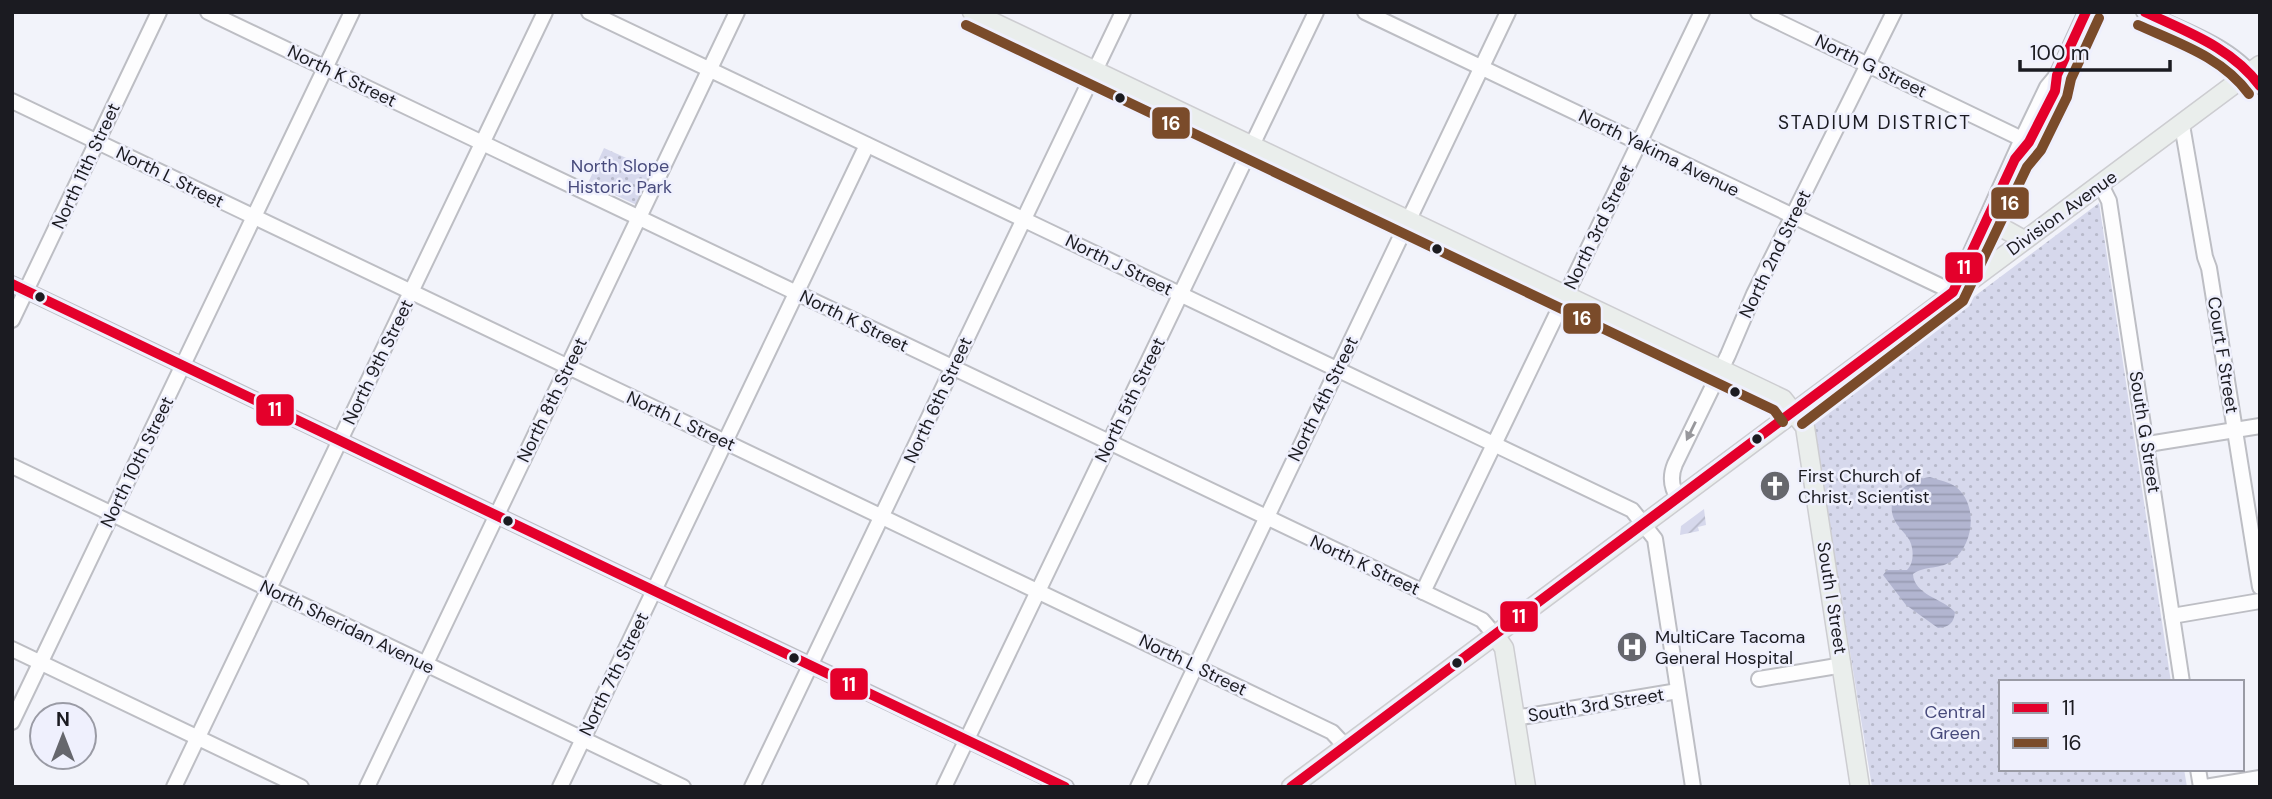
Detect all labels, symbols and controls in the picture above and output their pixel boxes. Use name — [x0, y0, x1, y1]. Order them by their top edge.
scale bar — [2020, 28, 2170, 72]
street label: North G Street — [1811, 29, 1931, 103]
street label: North K Street — [284, 39, 400, 113]
text: 100 m — [2030, 39, 2090, 67]
unlabelled marker — [1113, 91, 1127, 105]
street label: North 11th Street — [46, 99, 126, 233]
street label: North Yakima Avenue — [1575, 104, 1743, 202]
line badge: 16 — [1151, 106, 1191, 140]
district label: STADIUM DISTRICT — [1778, 110, 1972, 135]
text: 16 — [1162, 111, 1180, 136]
street label: North L Street — [112, 141, 228, 213]
park label: North Slope Historic Park — [568, 154, 672, 199]
street label: North 3rd Street — [1558, 161, 1640, 293]
street label: Division Avenue — [2002, 165, 2122, 261]
street label: North 2nd Street — [1734, 186, 1816, 322]
line badge: 16 — [1990, 186, 2030, 220]
text: 16 — [2001, 191, 2019, 216]
street label: North J Street — [1061, 229, 1177, 301]
unlabelled marker — [1430, 242, 1444, 256]
line badge: 11 — [1944, 251, 1984, 284]
text: 11 — [1957, 255, 1971, 280]
street label: North K Street — [796, 284, 912, 358]
unlabelled marker — [33, 290, 47, 304]
street label: North 9th Street — [337, 295, 419, 429]
street label: Court F Street — [2202, 295, 2244, 415]
line badge: 16 — [1562, 302, 1602, 335]
text: 16 — [1573, 306, 1591, 331]
street label: North 6th Street — [898, 333, 978, 467]
street label: North 4th Street — [1282, 333, 1364, 465]
street label: North 8th Street — [511, 334, 593, 466]
street label: North 5th Street — [1089, 334, 1171, 466]
street label: South G Street — [2124, 369, 2166, 495]
street label: North L Street — [623, 385, 739, 457]
unlabelled marker — [1728, 385, 1742, 399]
street label: North 10th Street — [95, 392, 179, 532]
line badge: 11 — [255, 393, 295, 427]
text: 11 — [268, 397, 282, 422]
one-way arrow — [1685, 421, 1697, 441]
unlabelled marker — [1750, 432, 1764, 446]
place label: First Church of Christ, Scientist — [1798, 464, 1930, 509]
church icon: First Church of Christ, Scientist — [1758, 469, 1792, 503]
unlabelled marker — [501, 514, 515, 528]
street label: North K Street — [1306, 529, 1424, 601]
street label: South I Street — [1811, 540, 1853, 656]
street label: North Sheridan Avenue — [256, 574, 438, 680]
line badge: 11 — [1499, 600, 1539, 633]
text: 11 — [1512, 604, 1526, 629]
street label: North 7th Street — [574, 608, 654, 740]
place label: MultiCare Tacoma General Hospital — [1655, 625, 1805, 670]
street label: North L Street — [1135, 629, 1251, 701]
hospital icon: MultiCare Tacoma General Hospital — [1615, 630, 1649, 664]
unlabelled marker — [787, 651, 801, 665]
unlabelled marker — [1450, 656, 1464, 670]
line badge: 11 — [829, 667, 869, 701]
text: 11 — [842, 672, 856, 697]
legend — [1999, 680, 2244, 771]
street label: South 3rd Street — [1526, 682, 1666, 728]
text: 11 — [2062, 694, 2075, 722]
park label: Central Green — [1925, 700, 1985, 745]
north arrow — [28, 701, 98, 771]
text: N — [56, 707, 70, 732]
text: 16 — [2062, 729, 2082, 757]

